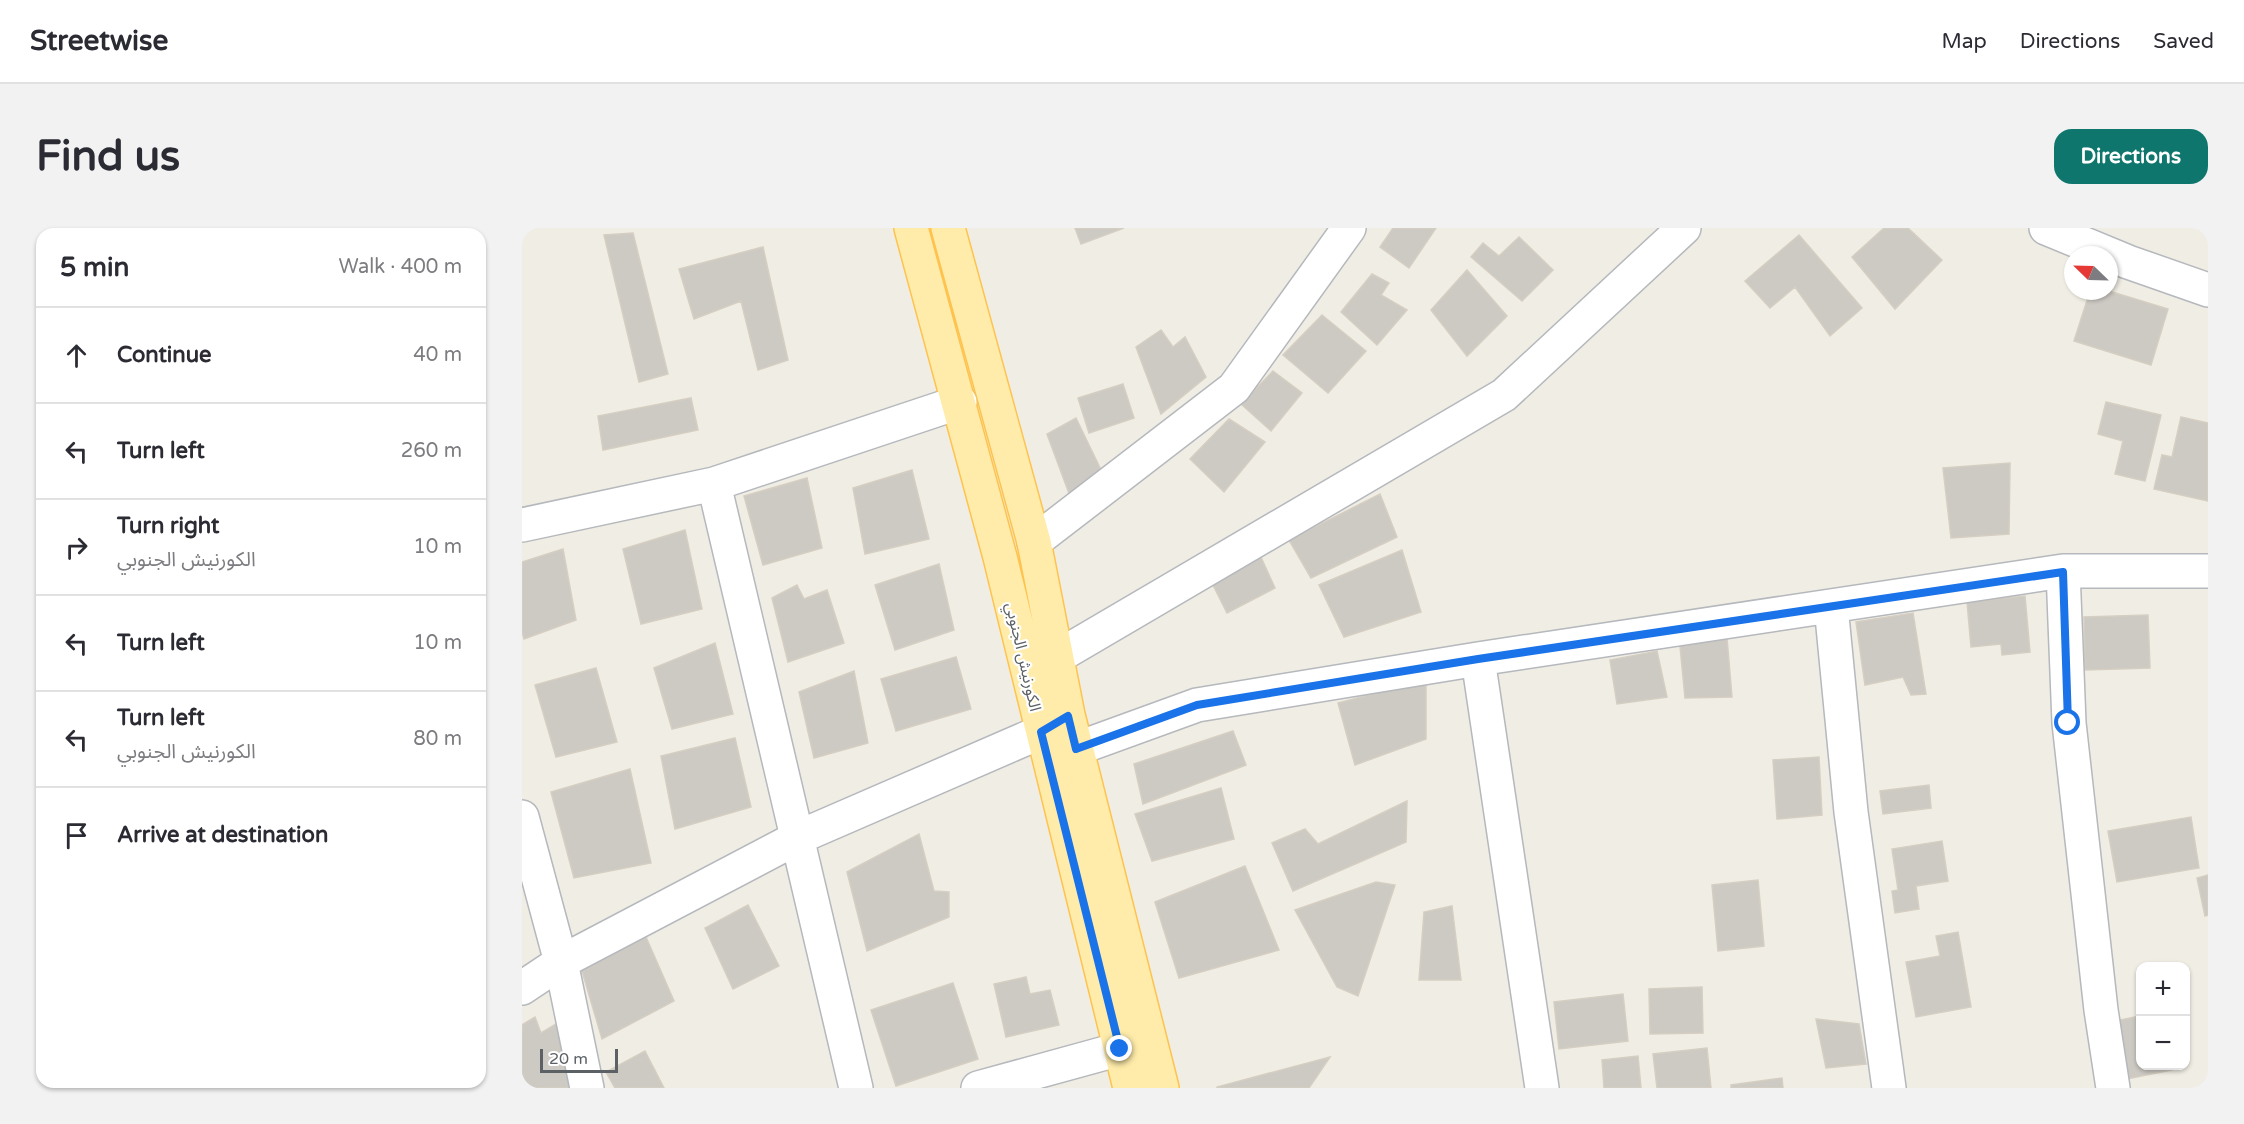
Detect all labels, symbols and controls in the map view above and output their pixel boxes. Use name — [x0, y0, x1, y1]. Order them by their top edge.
text: Streetwise — [30, 24, 168, 58]
text: Map — [1941, 29, 1987, 54]
text: Directions — [2020, 29, 2120, 54]
text: Saved — [2153, 29, 2214, 54]
button: Directions — [2054, 129, 2208, 184]
text: Find us — [36, 131, 180, 182]
north arrow — [2064, 246, 2118, 300]
text: 5 min — [60, 252, 129, 283]
text: Walk · 400 m — [339, 255, 462, 279]
icon: ahead — [60, 339, 93, 372]
text: Continue — [117, 342, 212, 368]
text: 40 m — [413, 343, 462, 367]
icon: left — [60, 435, 93, 468]
text: Turn left — [117, 438, 205, 464]
text: 260 m — [401, 439, 462, 463]
text: Turn right — [117, 513, 219, 539]
icon: right — [60, 531, 93, 564]
text: 10 m — [413, 535, 462, 559]
text: الكورنيش الجنوبي — [117, 548, 256, 572]
street label: الكورنيش الجنوبي — [999, 601, 1045, 714]
icon: left — [60, 627, 93, 660]
text: Turn left — [117, 630, 205, 656]
text: 10 m — [413, 631, 462, 655]
text: Turn left — [117, 705, 205, 731]
route start — [2054, 709, 2080, 735]
icon: left — [60, 723, 93, 756]
text: 80 m — [413, 727, 462, 751]
text: الكورنيش الجنوبي — [117, 740, 256, 764]
icon: arrive — [60, 819, 93, 852]
text: Arrive at destination — [117, 822, 328, 848]
map controls — [2136, 962, 2190, 1070]
button: + — [2136, 962, 2190, 1016]
button: − — [2136, 1016, 2190, 1070]
route end — [1106, 1035, 1132, 1061]
scale bar — [540, 1046, 618, 1074]
text: 20 m — [549, 1049, 588, 1069]

